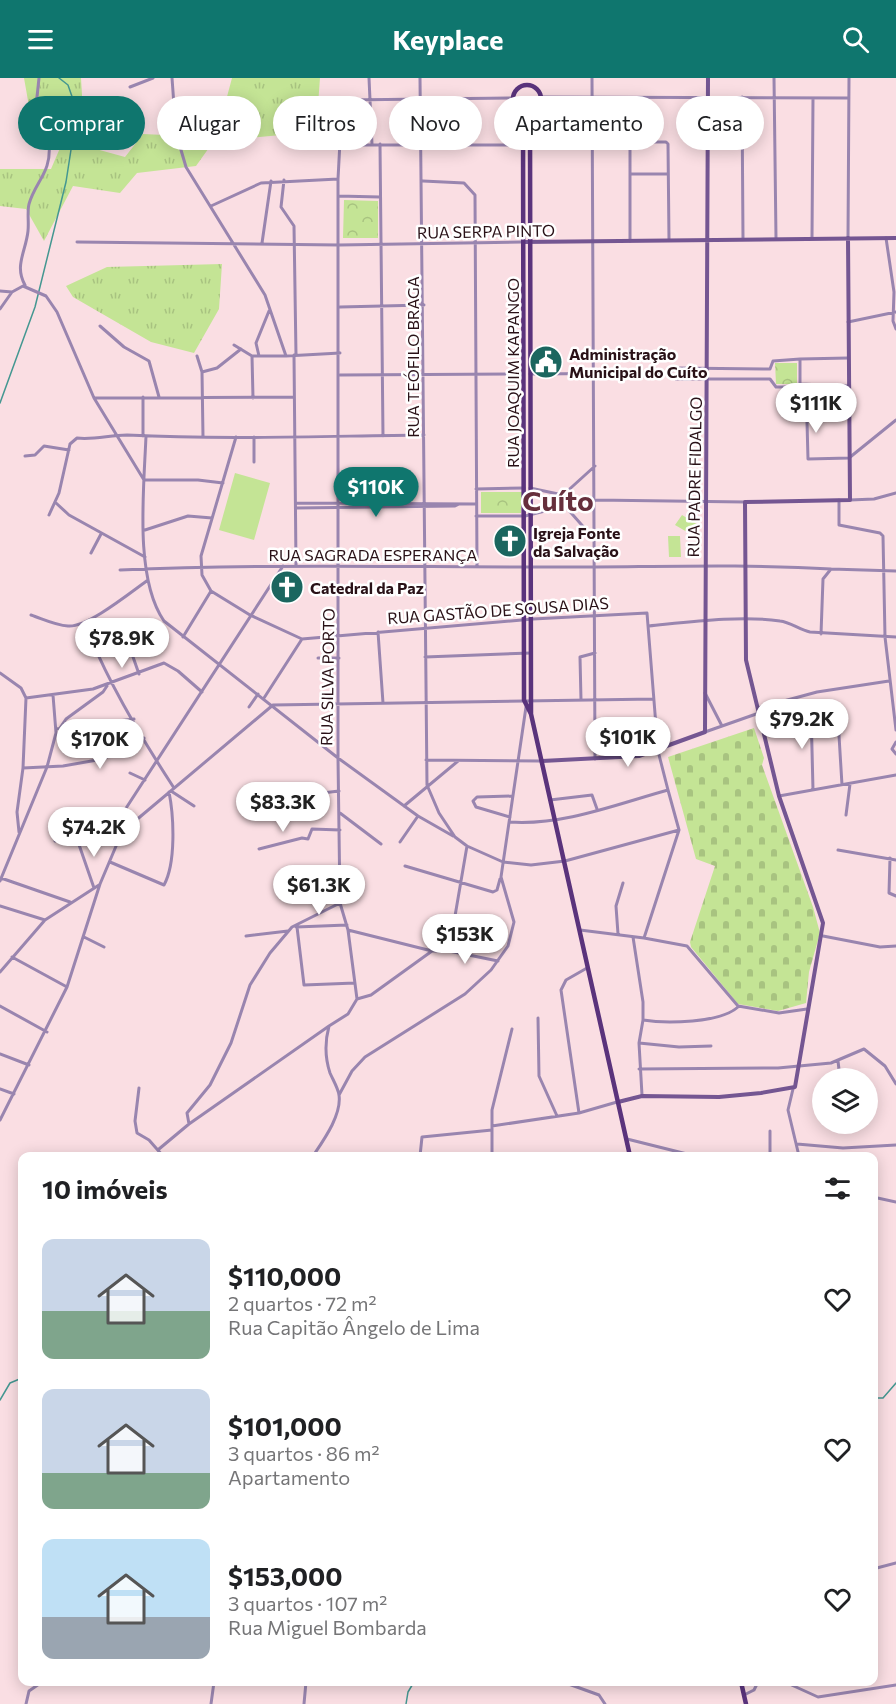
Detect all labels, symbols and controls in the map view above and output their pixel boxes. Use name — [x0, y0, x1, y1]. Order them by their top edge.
icon: menu — [24, 23, 57, 56]
text: Keyplace — [392, 23, 504, 56]
icon: search — [839, 23, 872, 56]
chip: Comprar — [18, 96, 145, 150]
chip: Alugar — [157, 96, 261, 150]
chip: Filtros — [273, 96, 377, 150]
chip: Novo — [389, 96, 482, 150]
chip: Apartamento — [494, 96, 664, 150]
chip: Casa — [676, 96, 764, 150]
street label: RUA SERPA PINTO — [417, 220, 555, 242]
street label: RUA TEÓFILO BRAGA — [403, 276, 422, 438]
street label: RUA JOAQUIM KAPANGO — [503, 278, 522, 468]
public building icon: Administração Municipal do Cuíto — [528, 344, 564, 380]
place label: Administração Municipal do Cuíto — [569, 344, 708, 381]
pin: $111K — [774, 383, 858, 434]
text: $111K — [790, 390, 842, 414]
street label: RUA PADRE FIDALGO — [683, 397, 705, 557]
pin: $110K — [334, 467, 418, 518]
text: $110K — [348, 474, 404, 498]
district label: Cuíto — [522, 483, 594, 517]
church icon: Igreja Fonte da Salvação — [492, 523, 528, 559]
place label: Igreja Fonte da Salvação — [533, 523, 621, 560]
street label: RUA SAGRADA ESPERANÇA — [269, 545, 477, 564]
church icon: Catedral da Paz — [269, 569, 305, 605]
place label: Catedral da Paz — [310, 578, 424, 597]
street label: RUA GASTÃO DE SOUSA DIAS — [387, 593, 609, 627]
street label: RUA SILVA PORTO — [316, 608, 338, 746]
pin: $78.9K — [73, 618, 171, 669]
text: $78.9K — [89, 625, 155, 649]
pin: $79.2K — [753, 699, 851, 750]
text: $79.2K — [769, 706, 835, 730]
pin: $101K — [586, 717, 670, 768]
pin: $170K — [58, 719, 142, 770]
text: $101K — [600, 724, 656, 748]
text: $170K — [71, 726, 129, 750]
pin: $83.3K — [234, 782, 332, 833]
text: $83.3K — [250, 789, 316, 813]
pin: $74.2K — [45, 807, 143, 858]
text: $74.2K — [62, 814, 126, 838]
pin: $61.3K — [270, 865, 368, 916]
text: $61.3K — [287, 872, 351, 896]
pin: $153K — [423, 914, 507, 965]
text: $153K — [436, 921, 494, 945]
map controls — [812, 1068, 878, 1134]
button: layers — [812, 1068, 878, 1134]
icon: filters — [821, 1172, 854, 1205]
text: 10 imóveis — [42, 1173, 168, 1204]
text: $110,000 — [228, 1260, 341, 1291]
icon: home — [90, 1263, 162, 1335]
icon: heart — [821, 1283, 854, 1316]
text: 2 quartos · 72 m² — [228, 1291, 377, 1315]
text: Rua Capitão Ângelo de Lima — [228, 1315, 480, 1339]
text: $101,000 — [228, 1410, 342, 1441]
icon: home — [90, 1413, 162, 1485]
icon: heart — [821, 1433, 854, 1466]
text: 3 quartos · 86 m² — [228, 1441, 379, 1465]
text: Apartamento — [228, 1465, 350, 1489]
text: $153,000 — [228, 1560, 343, 1591]
icon: home — [90, 1563, 162, 1635]
icon: heart — [821, 1583, 854, 1616]
text: 3 quartos · 107 m² — [228, 1591, 387, 1615]
text: Rua Miguel Bombarda — [228, 1615, 427, 1639]

